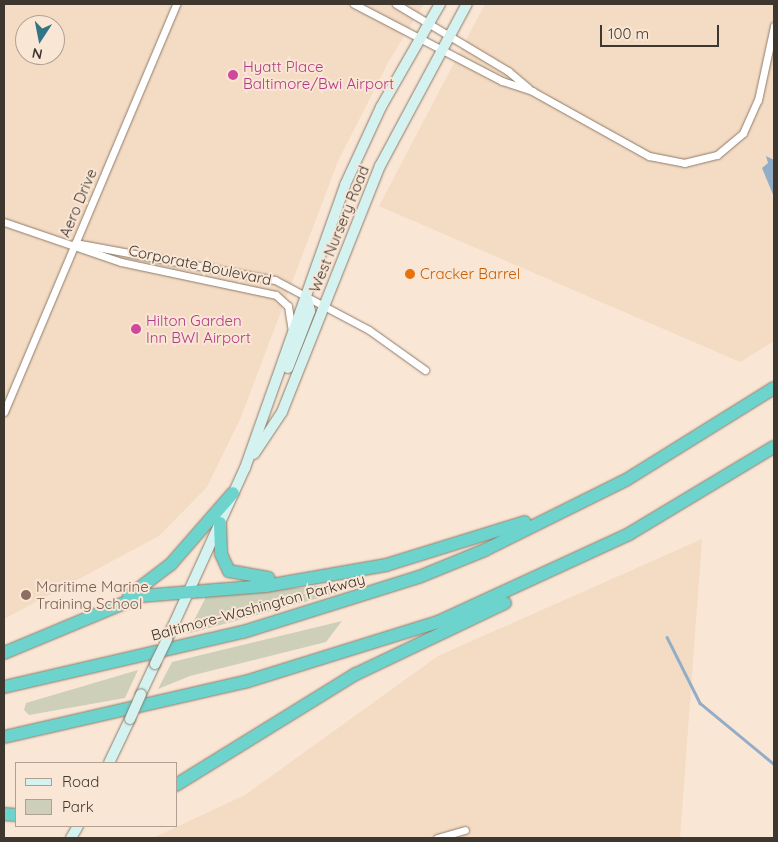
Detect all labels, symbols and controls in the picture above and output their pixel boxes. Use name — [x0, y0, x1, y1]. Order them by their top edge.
north arrow — [15, 15, 65, 65]
scale bar — [603, 15, 722, 47]
text: 100 m — [608, 24, 649, 43]
text: N — [31, 44, 44, 64]
place label: Hyatt Place Baltimore/Bwi Airport — [243, 57, 394, 92]
marker: Hyatt Place Baltimore/Bwi Airport — [227, 69, 239, 81]
street label: West Nursery Road — [305, 163, 373, 295]
street label: Aero Drive — [55, 166, 101, 240]
street label: Corporate Boulevard — [127, 241, 273, 289]
place label: Cracker Barrel — [420, 265, 520, 283]
marker: Cracker Barrel — [404, 268, 416, 280]
place label: Hilton Garden Inn BWI Airport — [146, 311, 251, 346]
marker: Hilton Garden Inn BWI Airport — [130, 323, 142, 335]
street label: Baltimore-Washington Parkway — [149, 570, 367, 644]
place label: Maritime Marine Training School — [36, 577, 149, 612]
marker: Maritime Marine Training School — [20, 589, 32, 601]
legend — [15, 762, 178, 827]
text: Road — [62, 772, 99, 791]
text: Park — [62, 797, 94, 816]

